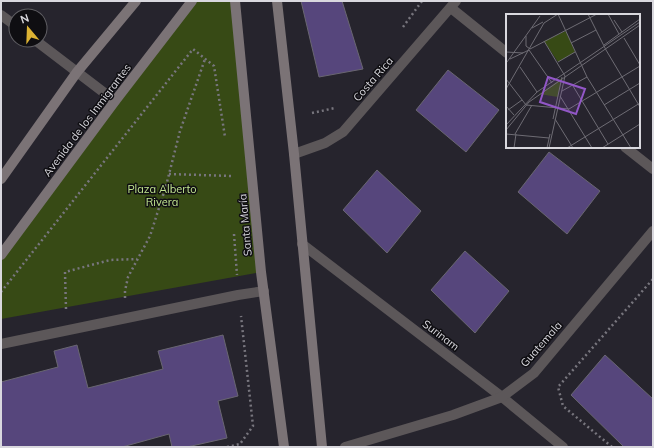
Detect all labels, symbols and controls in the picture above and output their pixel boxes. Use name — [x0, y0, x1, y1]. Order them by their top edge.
north arrow — [8, 8, 48, 48]
text: N — [19, 11, 31, 27]
inset map — [506, 14, 640, 148]
street label: Costa Rica — [350, 54, 396, 104]
street label: Avenida de los Inmigrantes — [40, 61, 134, 179]
park label: Plaza Alberto Rivera — [127, 182, 197, 209]
street label: Santa María — [235, 193, 255, 257]
street label: Surinam — [420, 317, 462, 353]
street label: Guatemala — [517, 318, 565, 370]

